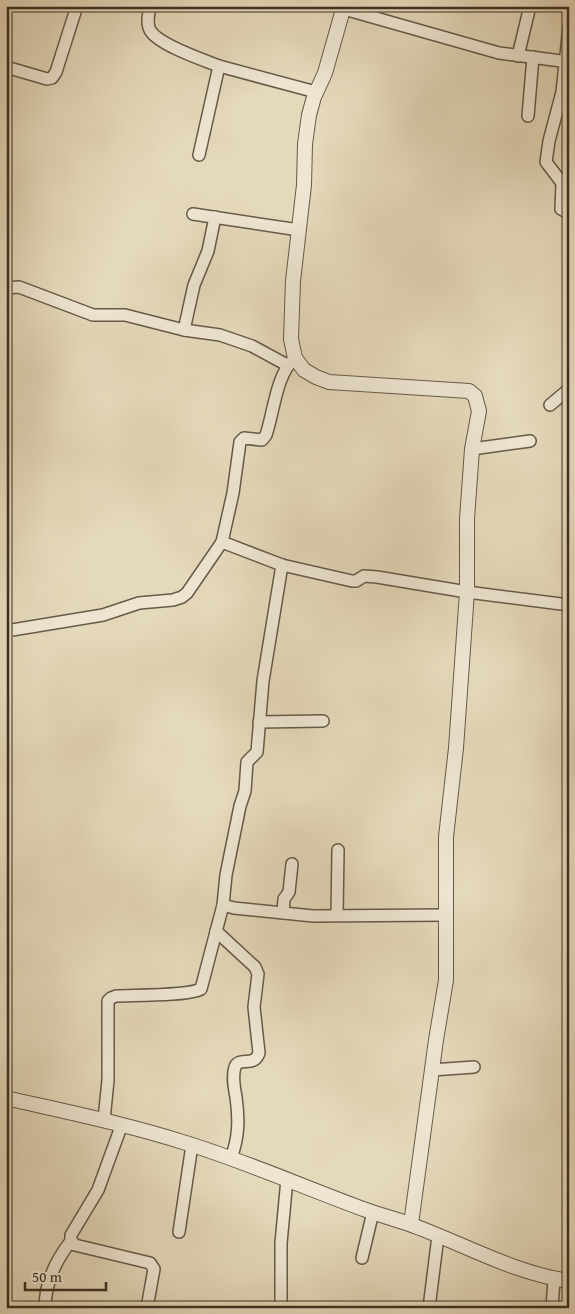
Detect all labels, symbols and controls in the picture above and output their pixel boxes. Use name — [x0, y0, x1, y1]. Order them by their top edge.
scale bar — [25, 1259, 106, 1291]
text: 50 m — [32, 1266, 63, 1287]

